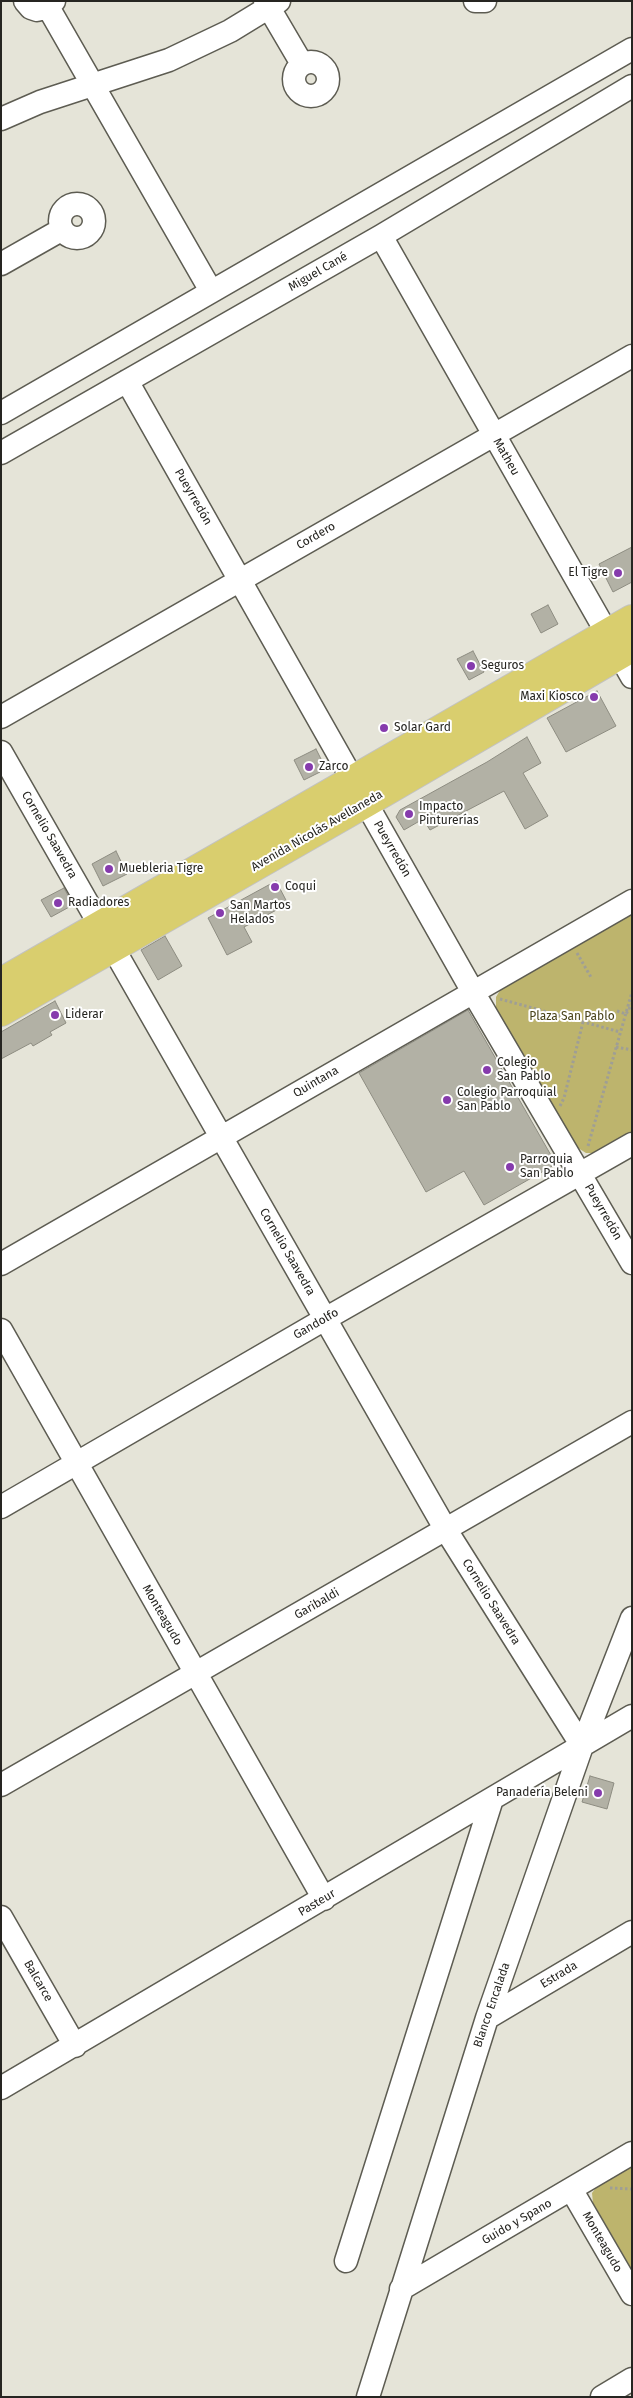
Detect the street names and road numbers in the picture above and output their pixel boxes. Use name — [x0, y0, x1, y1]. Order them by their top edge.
street label: Miguel Cané — [286, 249, 350, 295]
street label: Matheu — [490, 436, 522, 478]
street label: Pueyrredón — [171, 466, 215, 528]
street label: Cordero — [294, 519, 338, 553]
street label: Avenida Nicolás Avellaneda — [249, 787, 385, 875]
street label: Cornelio Saavedra — [18, 789, 80, 881]
street label: Pueyrredón — [370, 818, 414, 880]
street label: Quintana — [291, 1063, 341, 1101]
street label: Pueyrredón — [581, 1181, 625, 1243]
street label: Cornelio Saavedra — [256, 1206, 318, 1298]
street label: Gandolfo — [291, 1305, 341, 1343]
street label: Cornelio Saavedra — [459, 1556, 523, 1648]
street label: Monteagudo — [139, 1582, 185, 1648]
street label: Garibaldi — [292, 1585, 342, 1623]
street label: Pasteur — [296, 1886, 338, 1920]
street label: Balcarce — [20, 1958, 56, 2004]
street label: Estrada — [538, 1958, 580, 1992]
street label: Blanco Encalada — [471, 1961, 513, 2049]
street label: Guido y Spano — [479, 2196, 555, 2248]
street label: Monteagudo — [579, 2209, 625, 2275]

